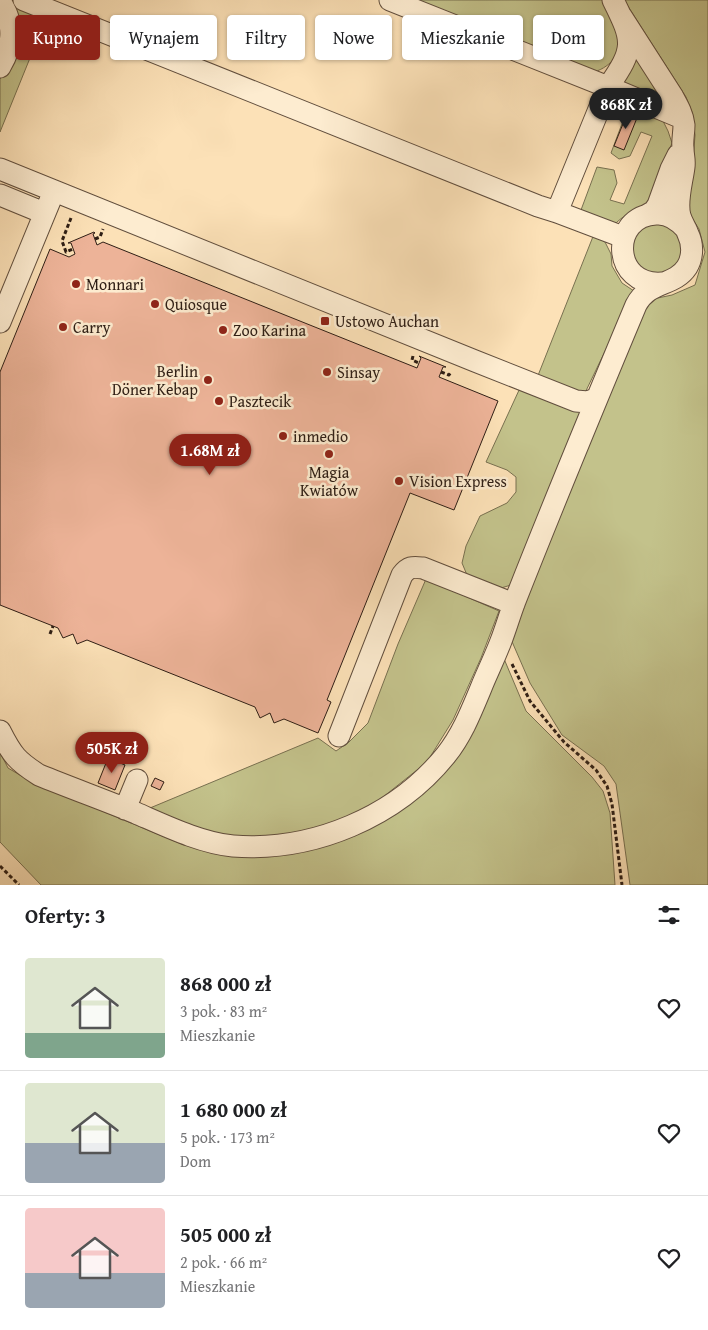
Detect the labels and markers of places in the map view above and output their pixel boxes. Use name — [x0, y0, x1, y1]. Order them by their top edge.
pin: 868K zł — [580, 88, 672, 130]
place label: Monnari — [86, 272, 144, 296]
marker: Monnari — [70, 278, 82, 290]
place label: Quiosque — [165, 292, 227, 316]
marker: Quiosque — [149, 298, 161, 310]
place label: Ustowo Auchan — [335, 309, 439, 333]
place label: Carry — [73, 315, 110, 339]
marker: Ustowo Auchan — [319, 315, 331, 327]
place label: Zoo Karina — [233, 318, 306, 342]
marker: Carry — [57, 321, 69, 333]
marker: Zoo Karina — [217, 324, 229, 336]
place label: Berlin Döner Kebap — [112, 359, 198, 401]
place label: Sinsay — [337, 360, 380, 384]
marker: Sinsay — [321, 366, 333, 378]
marker: Berlin Döner Kebap — [202, 374, 214, 386]
place label: Pasztecik — [229, 389, 292, 413]
marker: Pasztecik — [213, 395, 225, 407]
place label: inmedio — [293, 424, 348, 448]
marker: inmedio — [277, 430, 289, 442]
pin: 1.68M zł — [158, 434, 262, 476]
marker: Magia Kwiatów — [323, 448, 335, 460]
place label: Magia Kwiatów — [300, 460, 359, 502]
place label: Vision Express — [409, 469, 507, 493]
marker: Vision Express — [393, 475, 405, 487]
pin: 505K zł — [66, 732, 158, 774]

